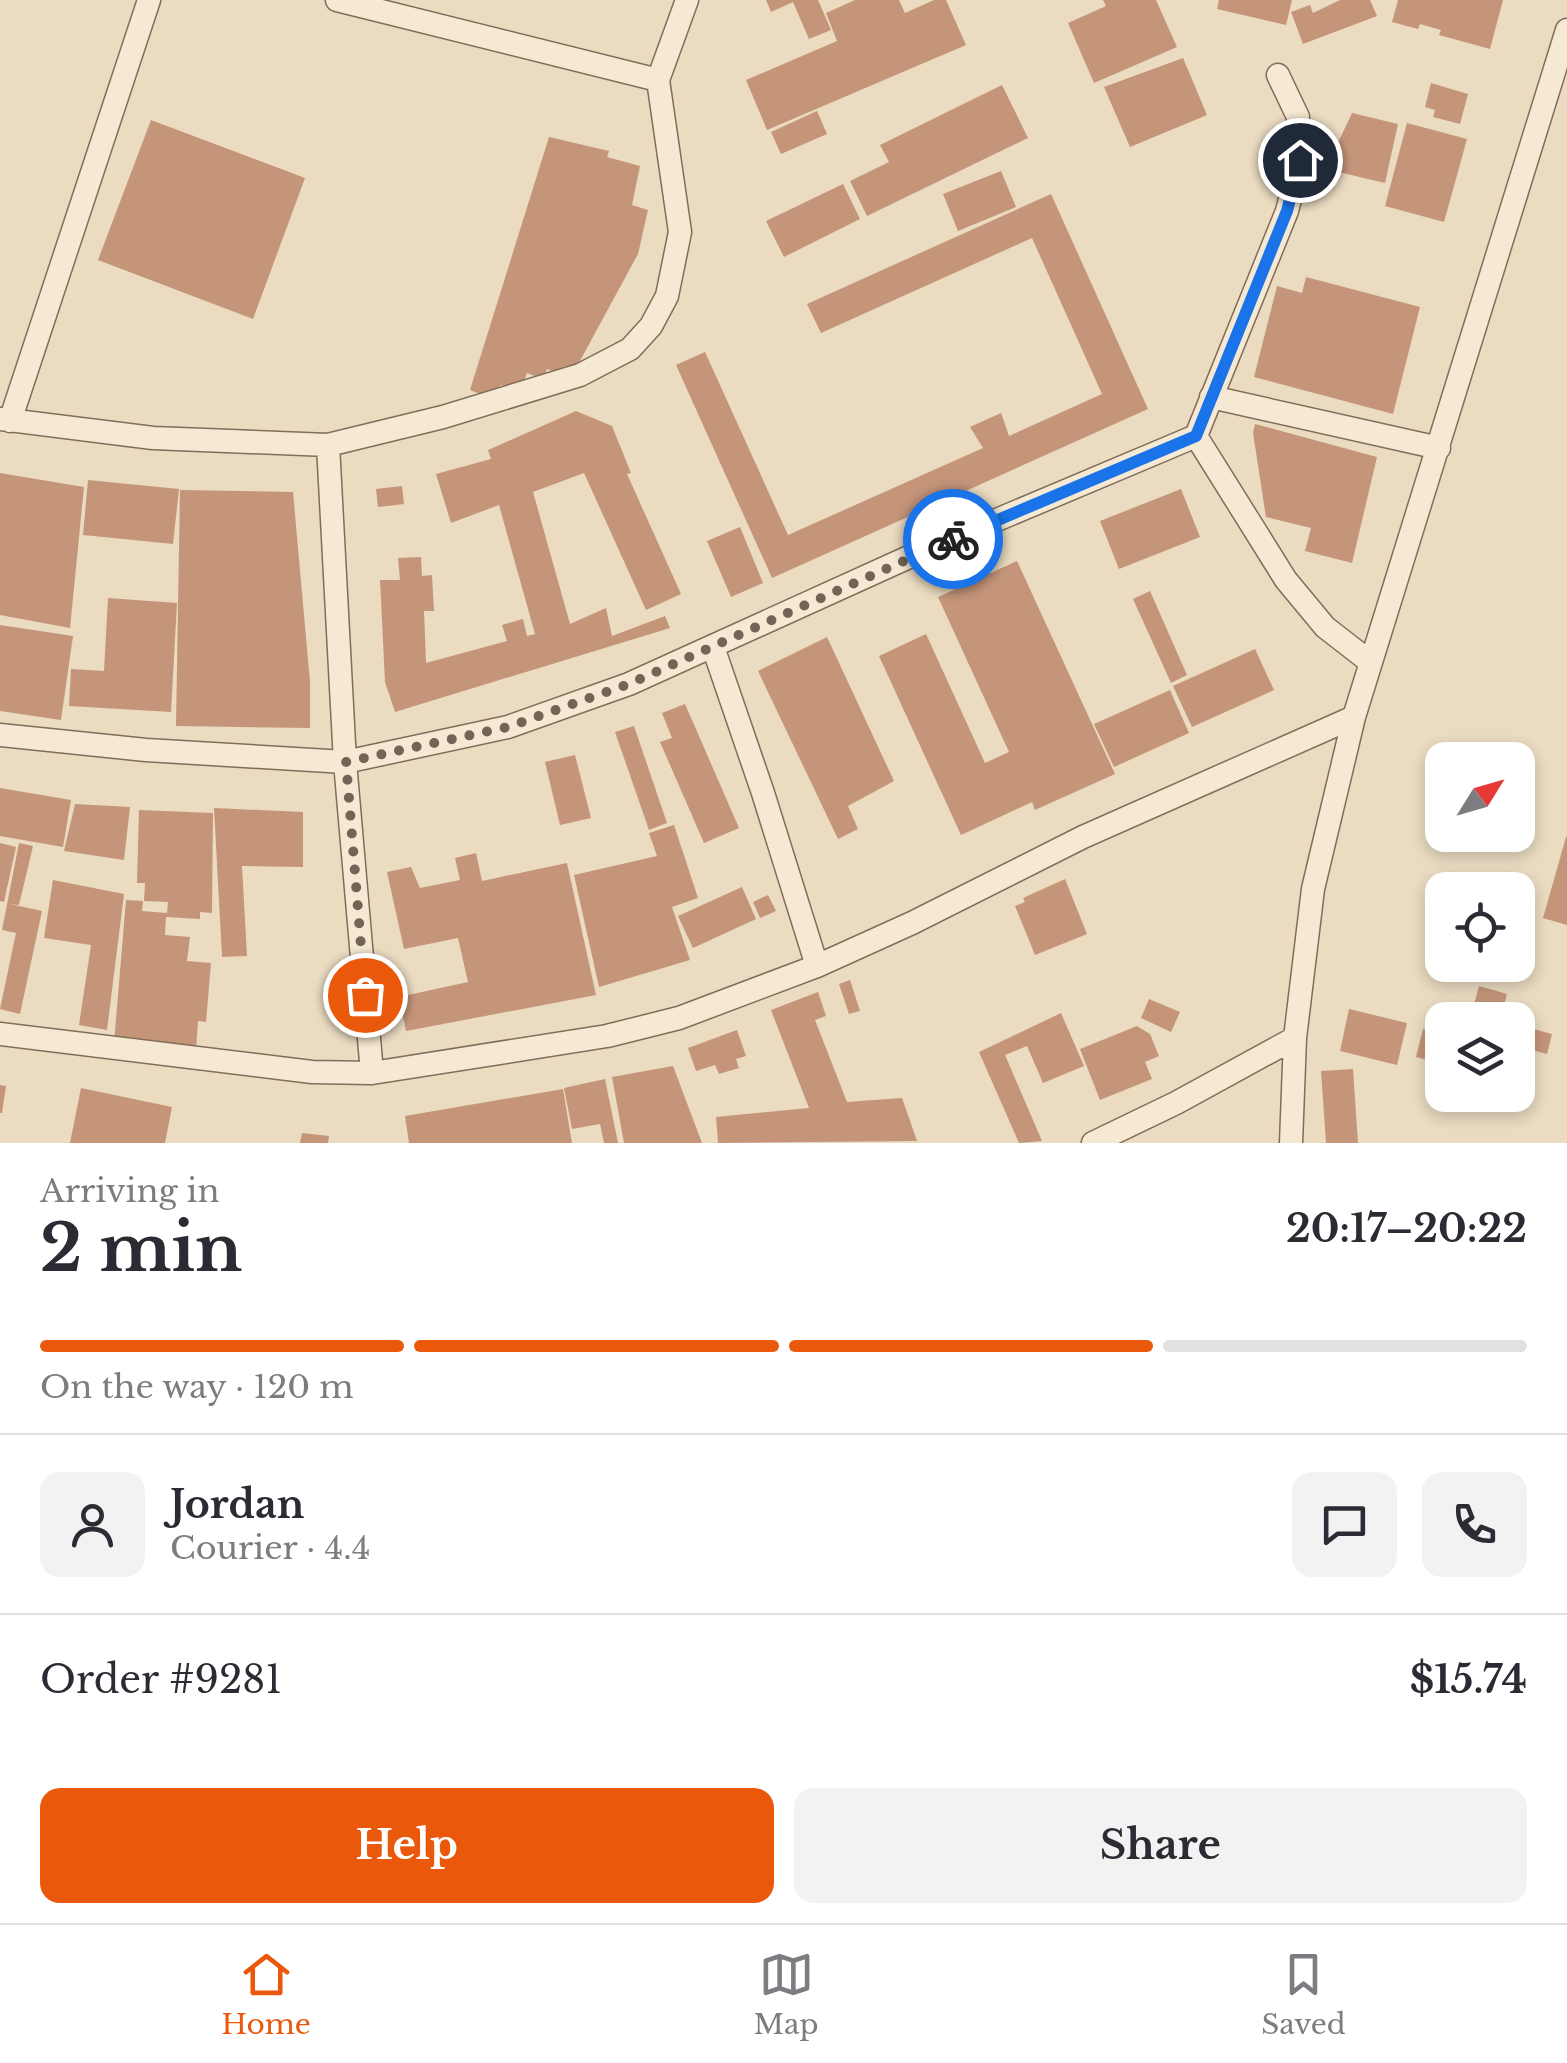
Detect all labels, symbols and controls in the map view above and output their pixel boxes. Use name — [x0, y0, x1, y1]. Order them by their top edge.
pin — [1258, 118, 1343, 203]
icon: home — [1273, 133, 1328, 188]
courier — [903, 489, 1003, 589]
icon: bike — [926, 512, 981, 567]
north arrow — [1425, 742, 1535, 852]
map controls — [1425, 742, 1535, 1112]
button: locate — [1425, 872, 1535, 982]
pin — [323, 953, 408, 1038]
icon: bag — [338, 968, 393, 1023]
button: layers — [1425, 1002, 1535, 1112]
text: Arriving in — [40, 1171, 219, 1211]
text: 20:17–20:22 — [1286, 1205, 1527, 1252]
text: 2 min — [40, 1208, 242, 1289]
text: On the way · 120 m — [40, 1367, 354, 1407]
button: person — [40, 1472, 145, 1577]
button: chat — [1292, 1472, 1397, 1577]
button: phone — [1422, 1472, 1527, 1577]
text: Jordan — [170, 1481, 304, 1528]
text: Courier · 4.4 — [170, 1528, 370, 1568]
text: Order #9281 — [40, 1656, 282, 1703]
text: $15.74 — [1410, 1656, 1527, 1703]
button: Help — [40, 1788, 774, 1903]
button: Share — [794, 1788, 1527, 1903]
tab: Home — [221, 1947, 311, 2042]
tab: Map — [754, 1947, 819, 2042]
tab: Saved — [1261, 1947, 1346, 2042]

